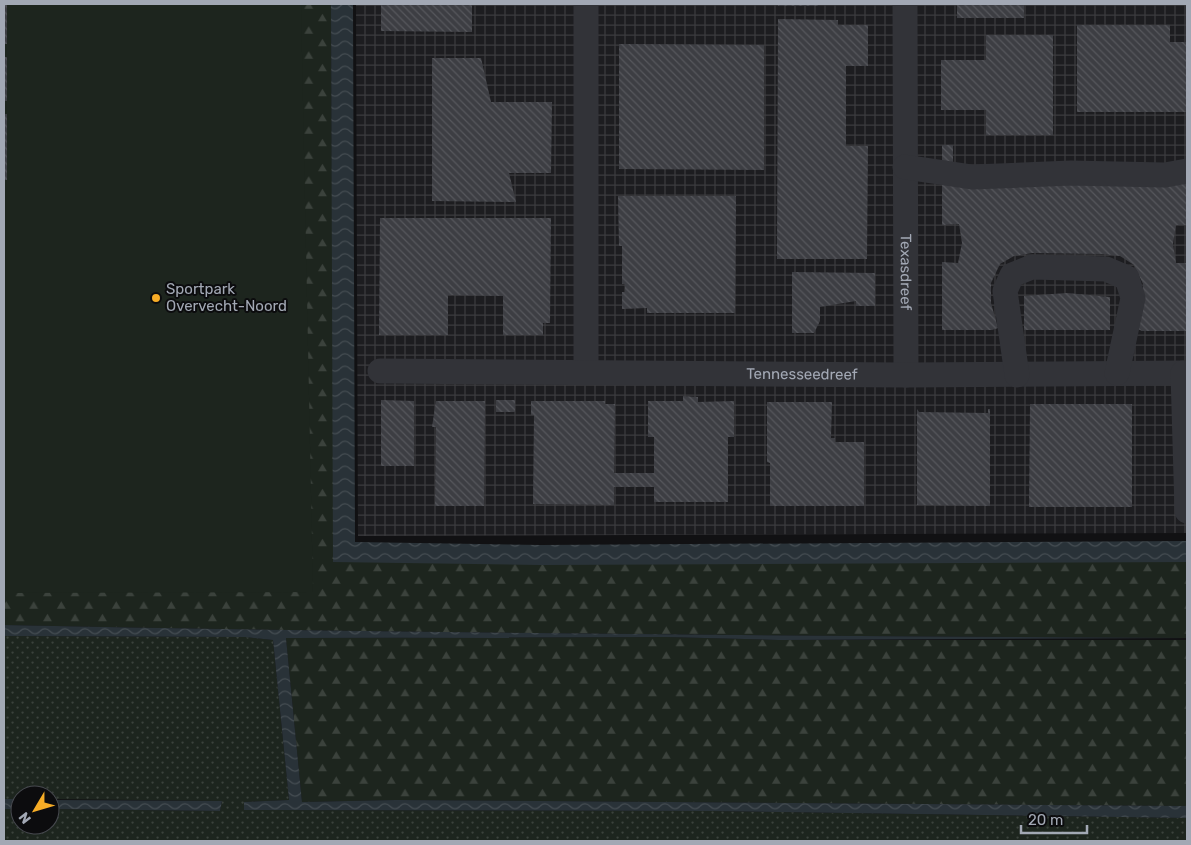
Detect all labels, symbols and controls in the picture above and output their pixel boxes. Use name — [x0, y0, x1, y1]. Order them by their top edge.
street label: Texasdreef — [897, 234, 915, 310]
place label: Sportpark Overvecht-Noord — [166, 280, 287, 315]
marker: Sportpark Overvecht-Noord — [150, 292, 162, 304]
street label: Tennesseedreef — [746, 365, 858, 384]
north arrow — [10, 785, 60, 835]
scale bar — [1021, 802, 1087, 834]
text: N — [15, 808, 35, 827]
text: 20 m — [1028, 811, 1063, 829]

